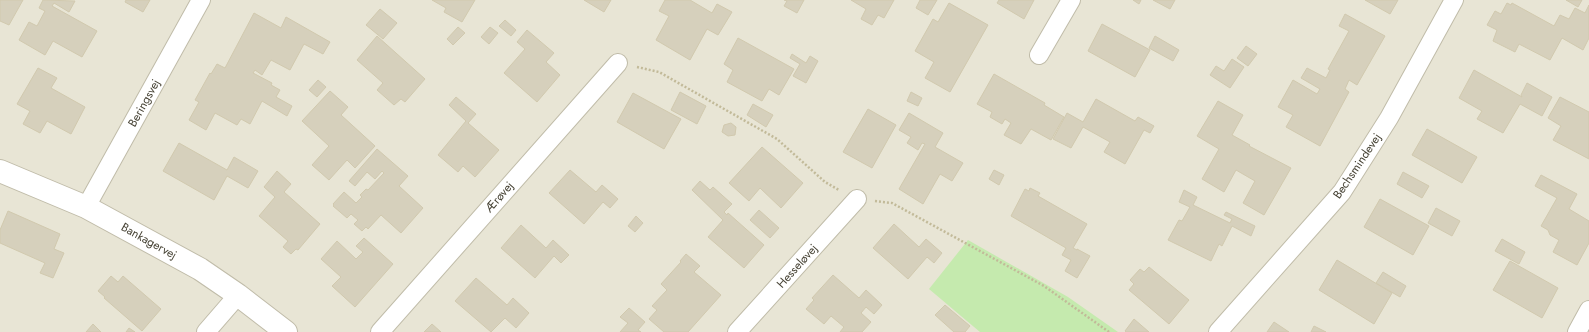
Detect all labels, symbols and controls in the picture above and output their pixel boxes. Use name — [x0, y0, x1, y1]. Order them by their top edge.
street label: Beringsvej — [123, 76, 165, 130]
street label: Bechsmindevej — [1328, 130, 1386, 202]
street label: Ærøvej — [480, 177, 518, 217]
street label: Bankagervej — [118, 218, 180, 264]
street label: Hesseløvej — [772, 240, 822, 292]

